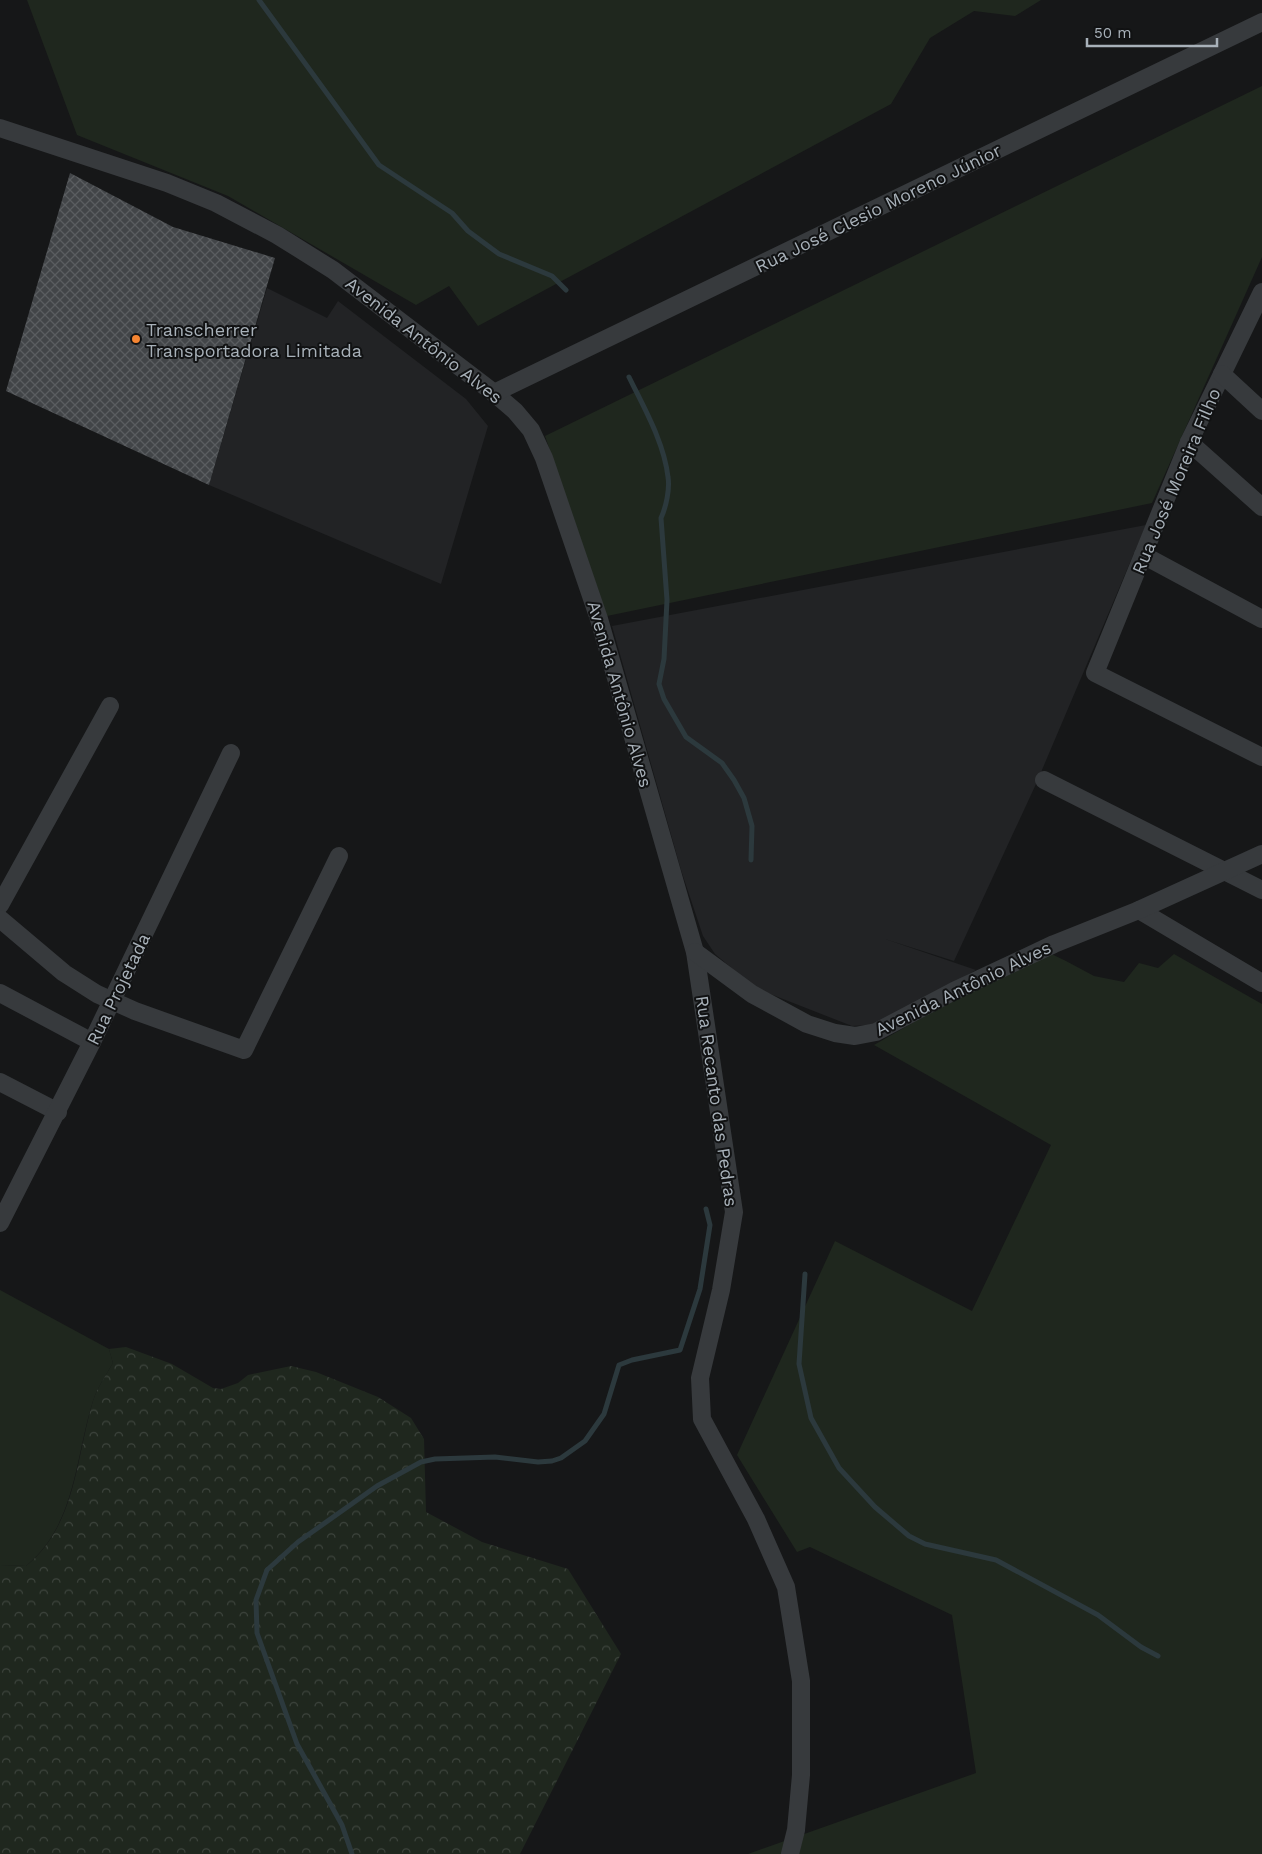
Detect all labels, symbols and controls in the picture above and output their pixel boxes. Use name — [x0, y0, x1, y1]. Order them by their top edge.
scale bar — [1087, 15, 1217, 47]
text: 50 m — [1094, 24, 1131, 42]
street label: Rua José Clesio Moreno Júnior — [752, 139, 1004, 277]
street label: Avenida Antônio Alves — [341, 272, 507, 408]
place label: Transcherrer Transportadora Limitada — [146, 319, 362, 361]
marker: Transcherrer Transportadora Limitada — [130, 333, 142, 345]
street label: Rua José Moreira Filho — [1127, 385, 1225, 577]
street label: Avenida Antônio Alves — [583, 598, 657, 790]
street label: Rua Projetada — [82, 930, 154, 1048]
street label: Avenida Antônio Alves — [872, 936, 1054, 1040]
street label: Rua Recanto das Pedras — [692, 994, 742, 1208]

